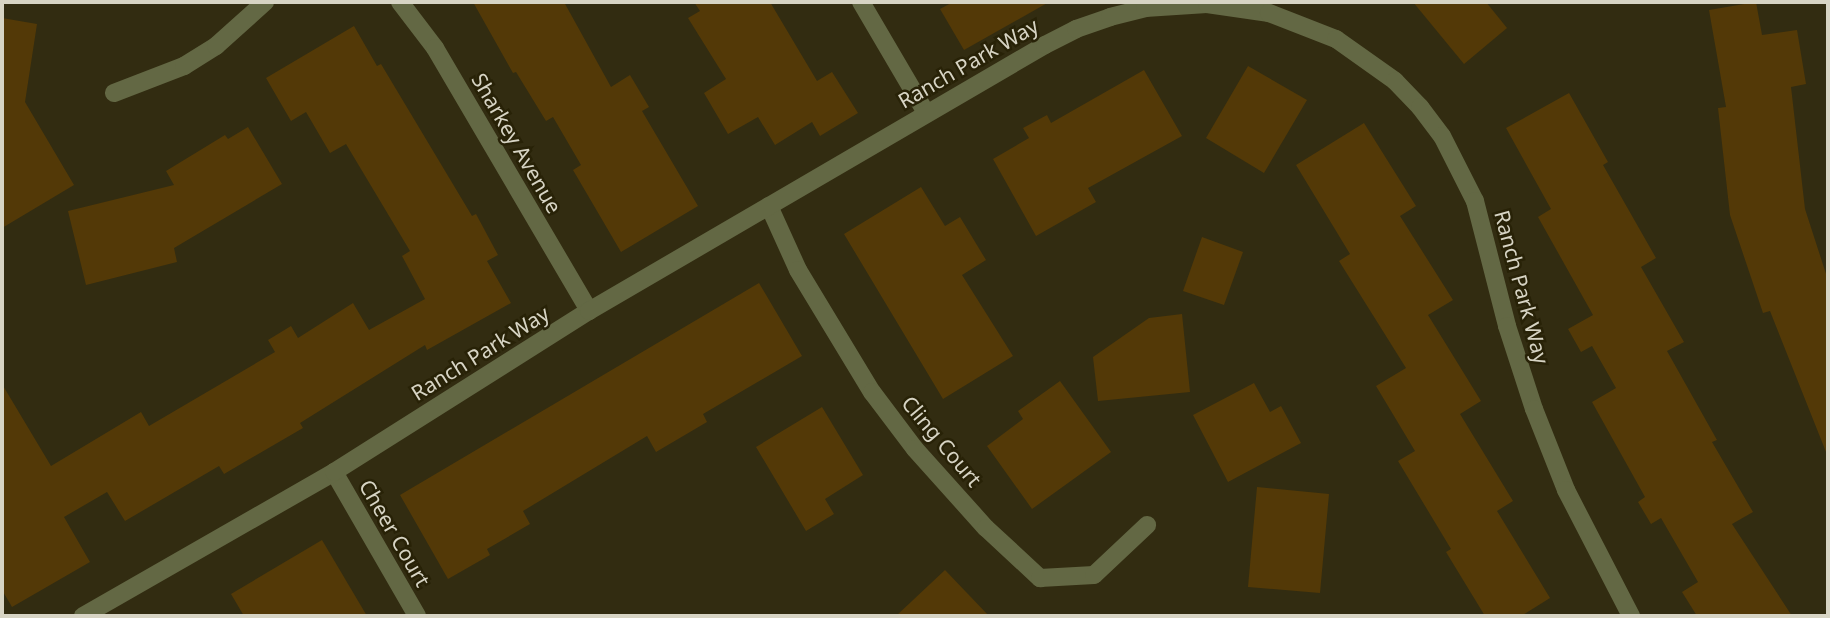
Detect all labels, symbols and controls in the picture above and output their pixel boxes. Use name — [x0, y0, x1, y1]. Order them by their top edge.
street label: Ranch Park Way — [893, 13, 1043, 113]
street label: Sharkey Avenue — [467, 69, 567, 217]
street label: Ranch Park Way — [1489, 208, 1555, 366]
street label: Ranch Park Way — [406, 301, 554, 405]
street label: Cling Court — [897, 391, 987, 491]
street label: Cheer Court — [354, 475, 436, 591]

